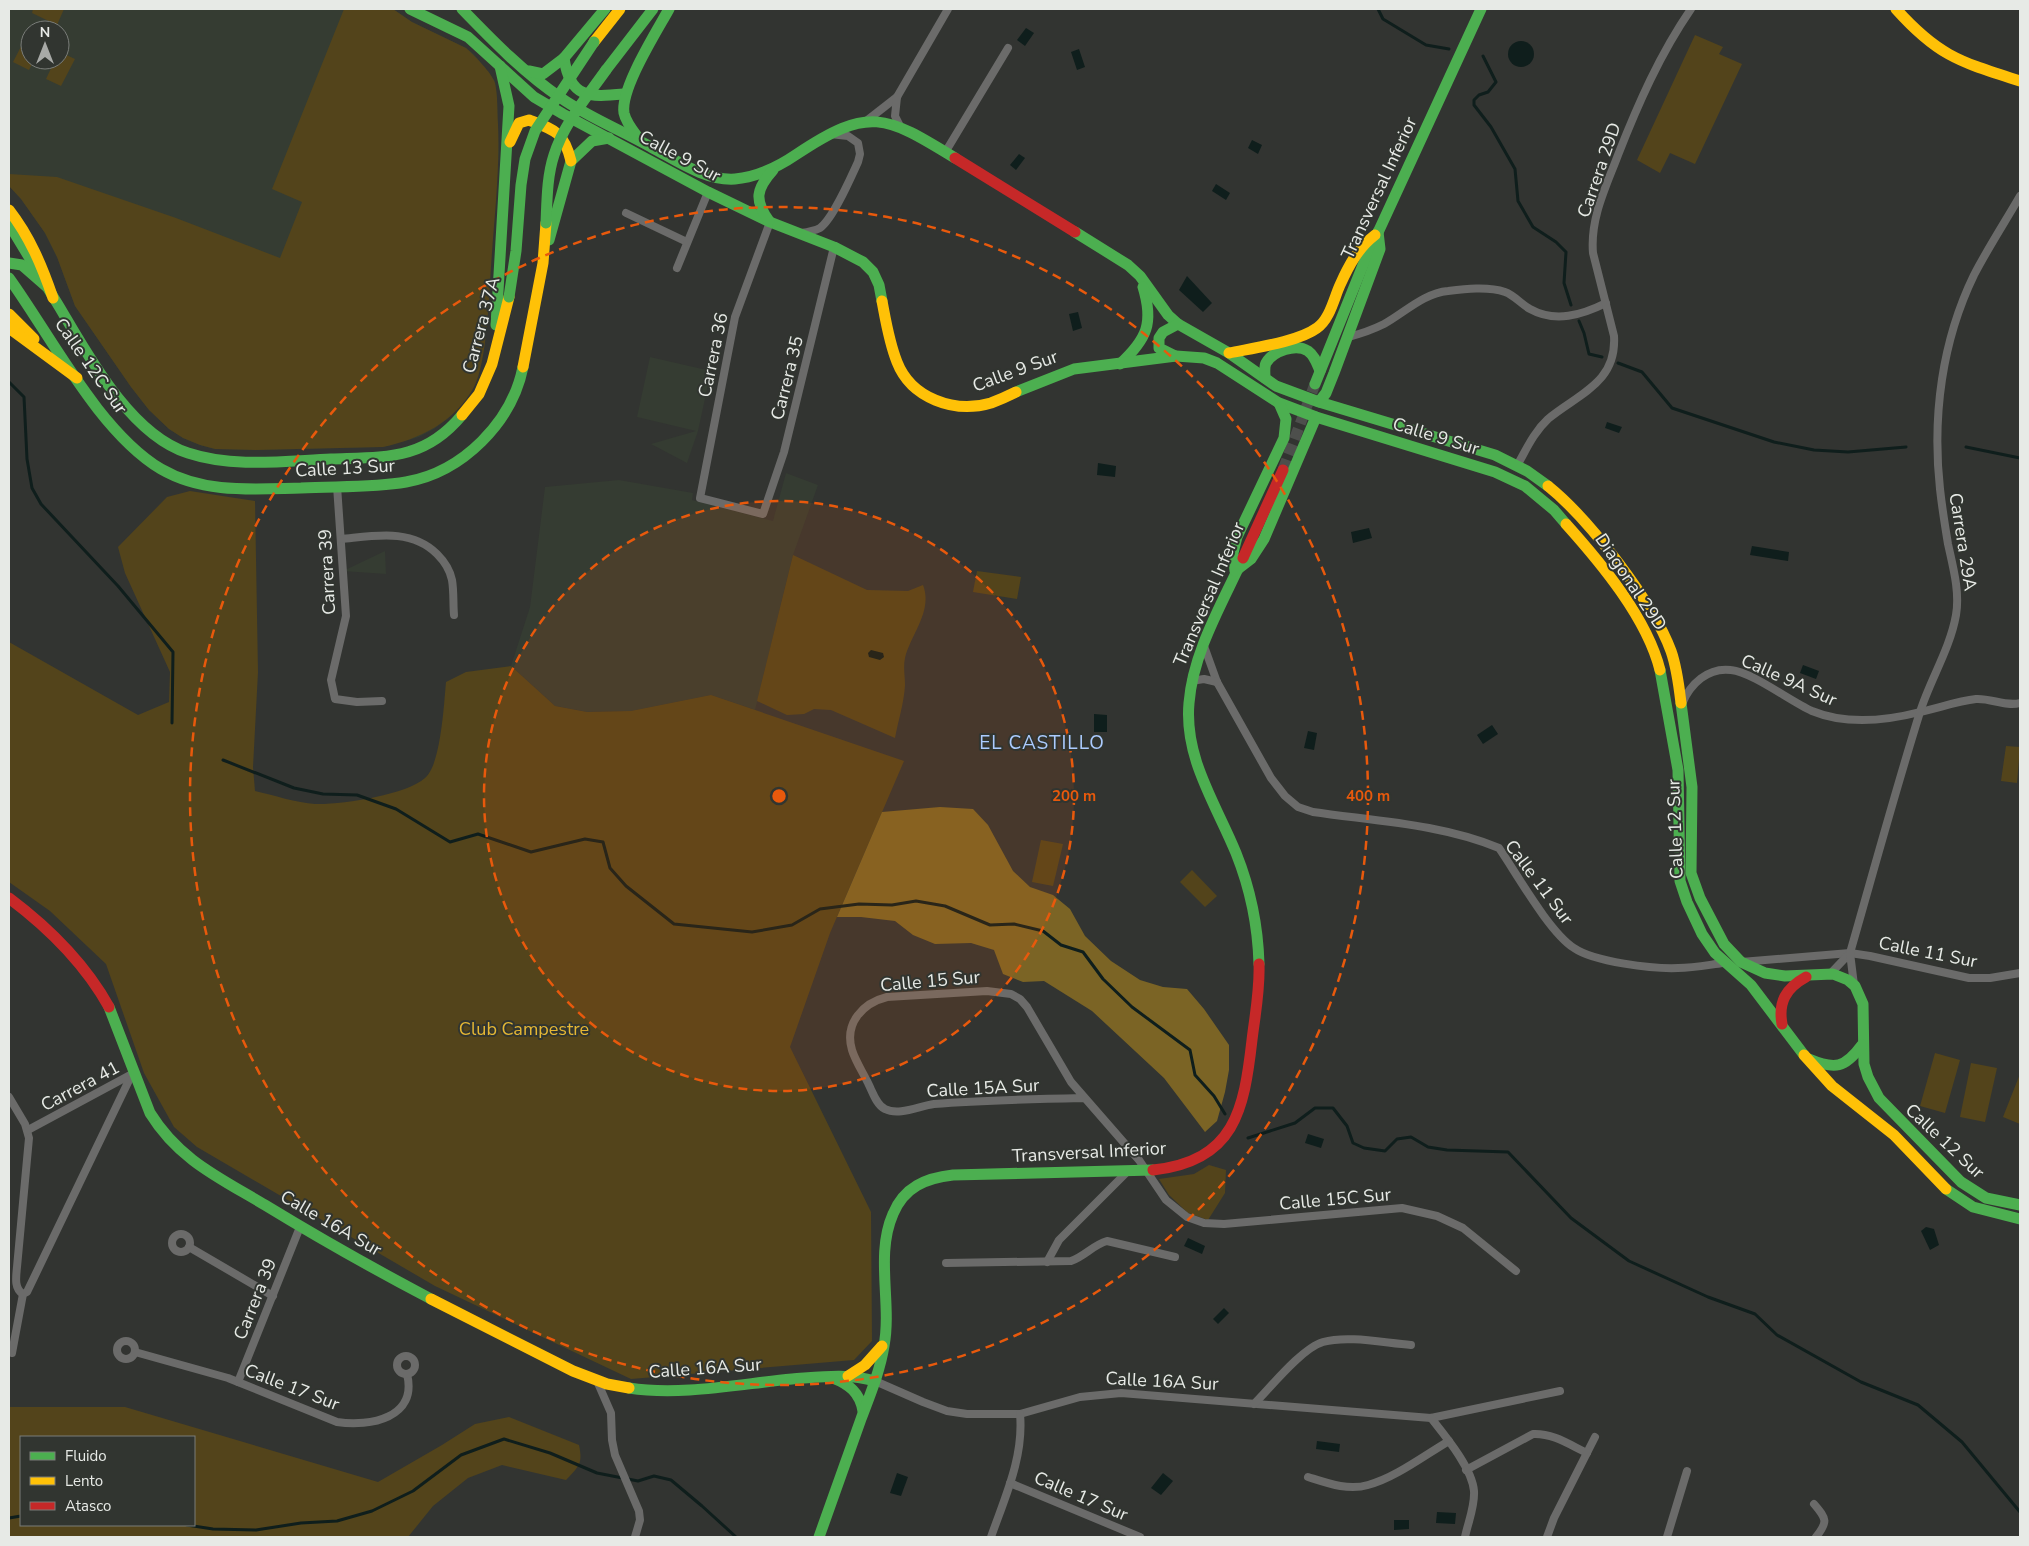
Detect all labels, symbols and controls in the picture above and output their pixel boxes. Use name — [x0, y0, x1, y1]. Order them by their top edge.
north arrow — [20, 20, 70, 70]
text: N — [40, 23, 50, 42]
street label: Transversal Inferior — [1335, 112, 1423, 263]
street label: Carrera 29D — [1572, 119, 1626, 221]
street label: Calle 9 Sur — [635, 124, 725, 188]
street label: Carrera 37A — [457, 274, 505, 376]
street label: Carrera 36 — [692, 311, 734, 399]
street label: Calle 12C Sur — [49, 313, 133, 419]
street label: Carrera 35 — [765, 333, 809, 423]
street label: Calle 9 Sur — [969, 344, 1062, 398]
street label: Calle 9 Sur — [1390, 411, 1483, 461]
street label: Calle 13 Sur — [294, 453, 396, 483]
street label: Carrera 29A — [1943, 491, 1983, 593]
street label: Transversal Inferior — [1168, 518, 1250, 670]
street label: Carrera 39 — [313, 529, 341, 615]
street label: Diagonal 29D — [1590, 529, 1672, 635]
street label: Calle 9A Sur — [1737, 648, 1841, 712]
district label: EL CASTILLO — [979, 730, 1105, 756]
street label: Calle 12 Sur — [1661, 778, 1689, 879]
text: 200 m — [1052, 786, 1096, 806]
text: 400 m — [1346, 786, 1390, 806]
centre of rings — [770, 787, 788, 805]
street label: Calle 11 Sur — [1499, 835, 1579, 930]
street label: Calle 11 Sur — [1877, 931, 1980, 973]
street label: Calle 15 Sur — [879, 965, 981, 997]
park label: Club Campestre — [459, 1017, 589, 1041]
street label: Carrera 41 — [36, 1055, 124, 1117]
street label: Calle 15A Sur — [926, 1073, 1041, 1103]
street label: Calle 12 Sur — [1900, 1098, 1990, 1184]
street label: Transversal Inferior — [1011, 1136, 1167, 1168]
street label: Calle 15C Sur — [1278, 1182, 1392, 1216]
street label: Calle 16A Sur — [276, 1184, 386, 1262]
street label: Carrera 39 — [228, 1255, 282, 1343]
street label: Calle 16A Sur — [648, 1352, 763, 1384]
street label: Calle 17 Sur — [241, 1358, 343, 1416]
street label: Calle 16A Sur — [1105, 1366, 1220, 1396]
legend — [20, 1436, 195, 1526]
text: Fluido — [65, 1446, 107, 1466]
street label: Calle 17 Sur — [1030, 1465, 1132, 1527]
text: Lento — [65, 1471, 103, 1491]
text: Atasco — [65, 1496, 111, 1516]

